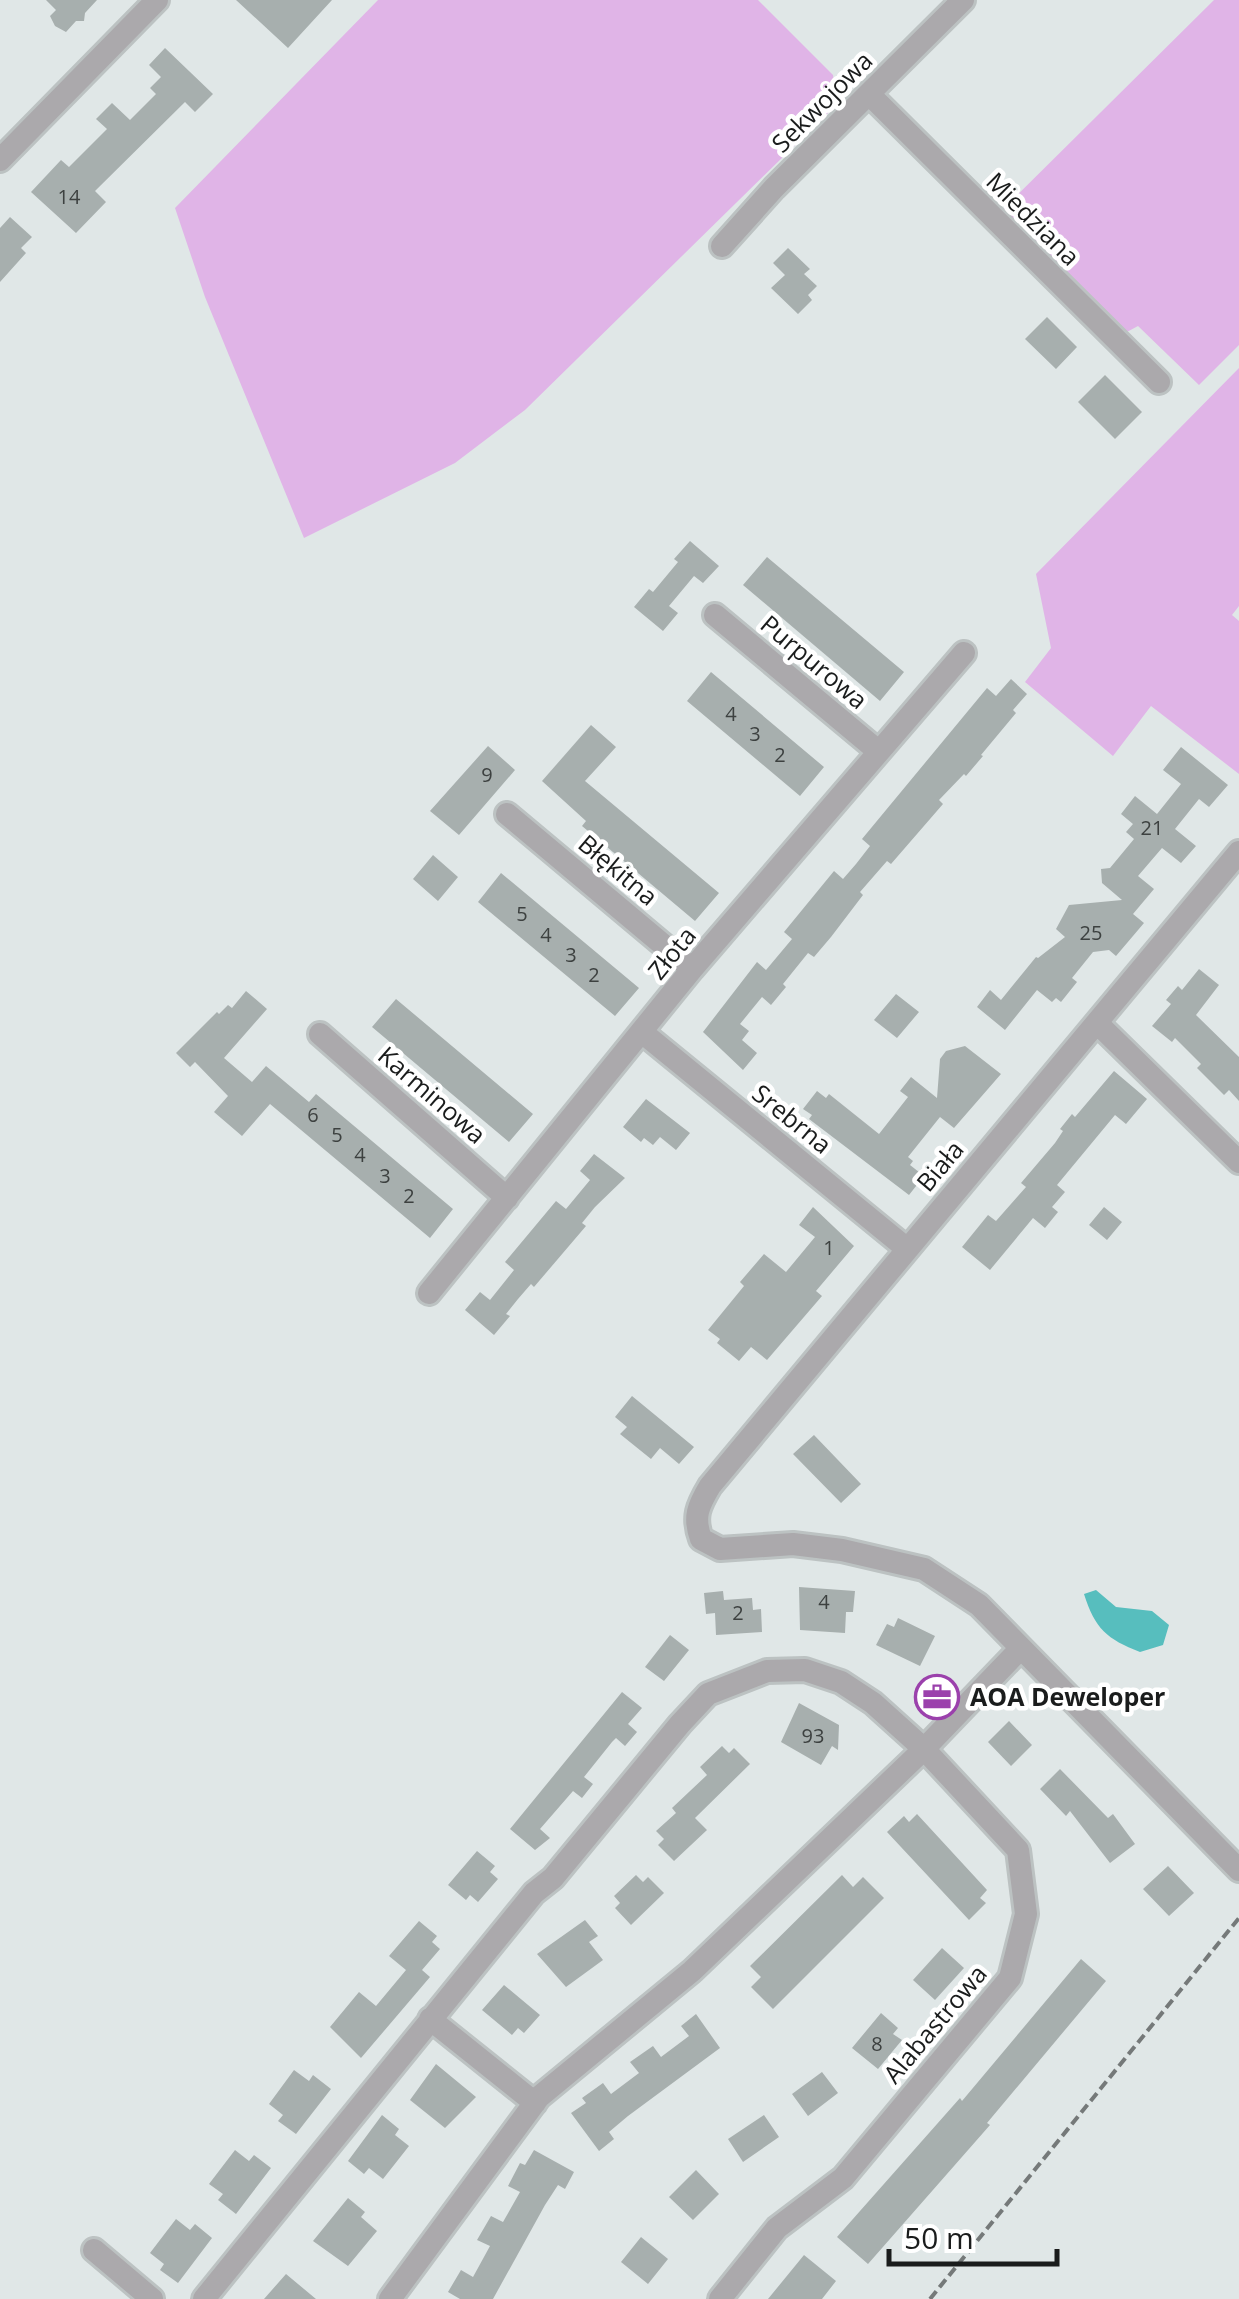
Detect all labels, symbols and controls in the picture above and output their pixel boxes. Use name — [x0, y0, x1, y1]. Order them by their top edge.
street label: Sekwojowa — [763, 43, 879, 159]
street label: Miedziana — [980, 164, 1088, 272]
house number: 14 — [58, 183, 81, 210]
street label: Purpurowa — [754, 607, 875, 716]
house number: 4 — [725, 700, 737, 727]
house number: 3 — [749, 720, 761, 747]
house number: 2 — [774, 741, 786, 768]
house number: 9 — [481, 761, 493, 788]
house number: 21 — [1141, 814, 1163, 841]
street label: Błękitna — [572, 826, 666, 912]
house number: 5 — [516, 900, 528, 927]
street label: Złota — [640, 919, 703, 986]
house number: 25 — [1080, 919, 1102, 946]
house number: 4 — [540, 921, 552, 948]
house number: 3 — [565, 941, 577, 968]
house number: 2 — [588, 961, 600, 988]
street label: Karminowa — [371, 1038, 494, 1151]
street label: Srebrna — [746, 1076, 839, 1161]
house number: 6 — [307, 1101, 319, 1128]
house number: 5 — [331, 1121, 343, 1148]
street label: Biała — [908, 1133, 970, 1198]
house number: 4 — [354, 1141, 366, 1168]
house number: 3 — [379, 1162, 391, 1189]
house number: 2 — [403, 1182, 415, 1209]
house number: 1 — [823, 1234, 835, 1261]
house number: 4 — [818, 1588, 830, 1615]
house number: 2 — [732, 1599, 744, 1626]
office icon: AOA Deweloper — [914, 1674, 960, 1720]
place label: AOA Deweloper — [970, 1679, 1165, 1713]
house number: 93 — [802, 1722, 824, 1749]
street label: Alabastrowa — [875, 1957, 994, 2090]
house number: 8 — [871, 2030, 883, 2057]
scale bar — [889, 2204, 1056, 2266]
text: 50 m — [904, 2217, 974, 2258]

